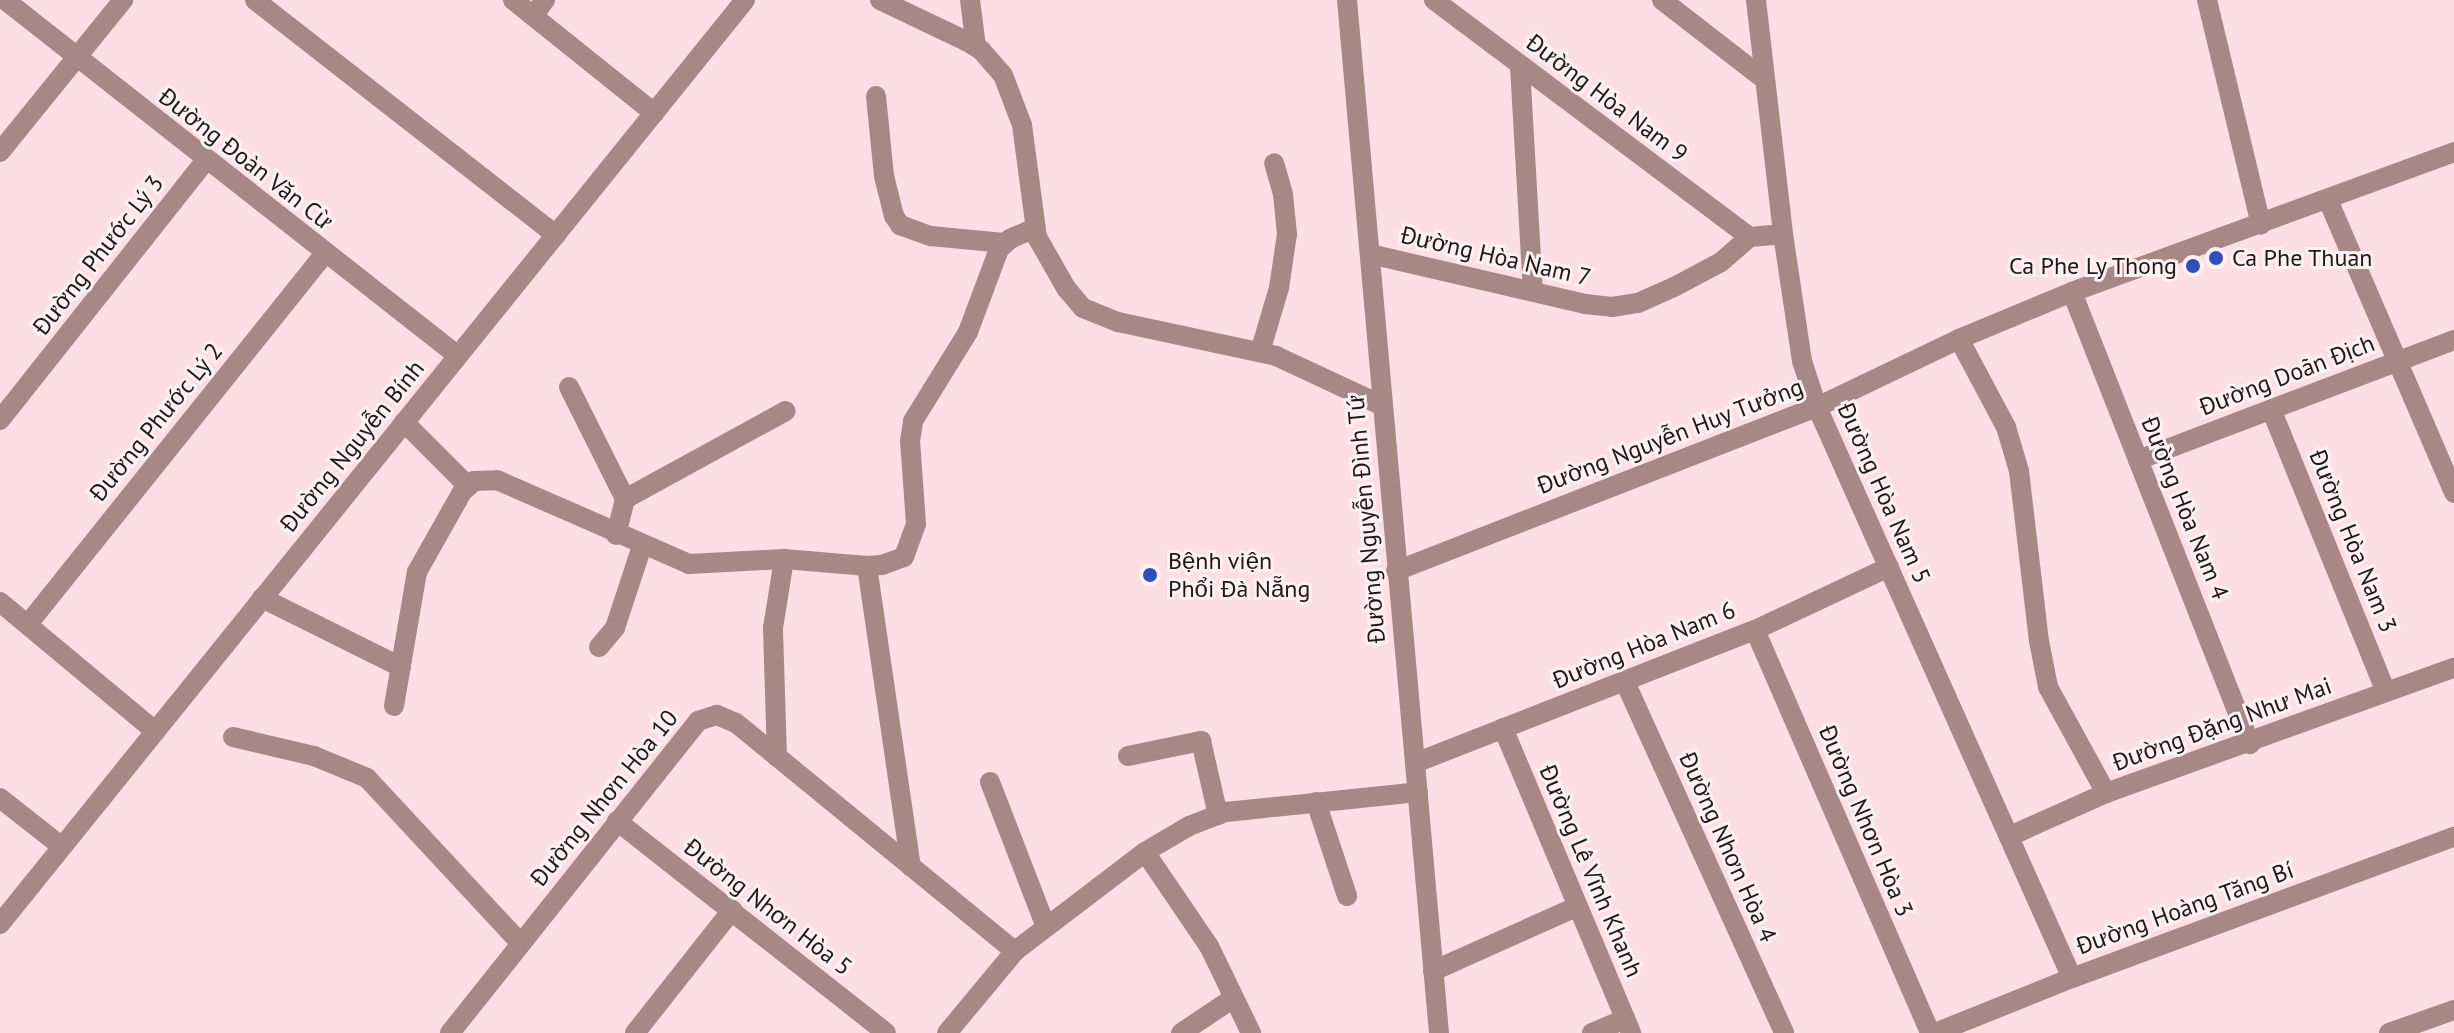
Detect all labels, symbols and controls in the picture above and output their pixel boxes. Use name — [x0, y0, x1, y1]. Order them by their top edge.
street label: Đường Hòa Nam 9 — [1521, 28, 1693, 168]
street label: Đường Đoàn Văn Cừ — [153, 82, 339, 236]
street label: Đường Phước Lý 3 — [26, 169, 170, 341]
street label: Đường Hòa Nam 7 — [1398, 220, 1594, 292]
place label: Ca Phe Thuan — [2232, 244, 2373, 272]
marker: Ca Phe Thuan — [2207, 249, 2225, 267]
place label: Ca Phe Ly Thong — [2007, 252, 2177, 280]
marker: Ca Phe Ly Thong — [2184, 257, 2202, 275]
street label: Đường Doãn Địch — [2195, 328, 2379, 422]
street label: Đường Phước Lý 2 — [83, 337, 229, 507]
street label: Đường Nguyễn Bính — [274, 354, 430, 538]
street label: Đường Nguyễn Huy Tưởng — [1532, 372, 1808, 500]
street label: Đường Nguyễn Đình Tứ — [1341, 393, 1391, 645]
street label: Đường Hòa Nam 5 — [1831, 398, 1937, 588]
street label: Đường Hòa Nam 4 — [2135, 413, 2235, 603]
street label: Đường Hòa Nam 3 — [2303, 446, 2403, 636]
place label: Bệnh viện Phổi Đà Nẵng — [1168, 547, 1310, 603]
marker: Bệnh viện Phổi Đà Nẵng — [1139, 564, 1161, 586]
street label: Đường Hòa Nam 6 — [1549, 595, 1739, 695]
street label: Đường Đặng Như Mai — [2109, 671, 2335, 777]
street label: Đường Nhơn Hòa 10 — [524, 704, 684, 892]
street label: Đường Nhơn Hòa 3 — [1813, 721, 1919, 921]
street label: Đường Nhơn Hòa 4 — [1673, 748, 1783, 946]
street label: Đường Lê Vĩnh Khanh — [1533, 760, 1649, 982]
street label: Đường Nhơn Hòa 5 — [678, 833, 858, 981]
street label: Đường Hoàng Tăng Bí — [2072, 855, 2298, 961]

